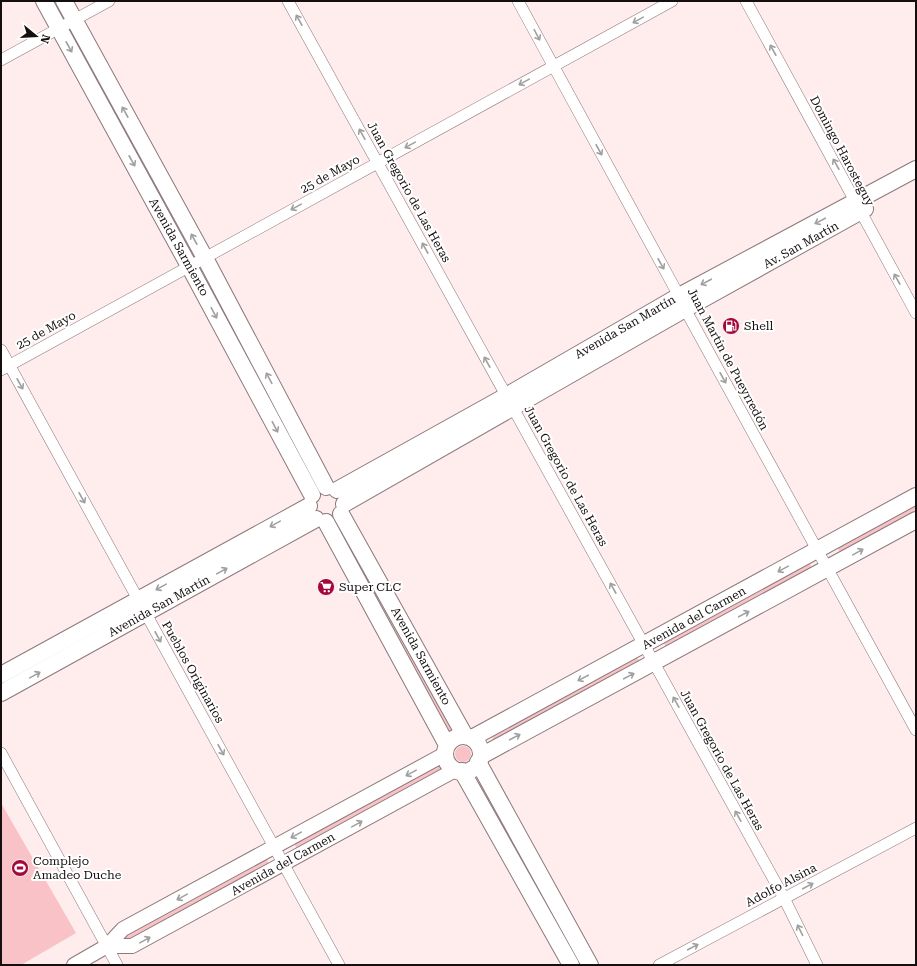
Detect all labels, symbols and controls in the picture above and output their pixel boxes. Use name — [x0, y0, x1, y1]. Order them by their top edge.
one-way arrow — [295, 14, 303, 26]
north arrow — [16, 16, 56, 56]
one-way arrow — [632, 16, 644, 24]
one-way arrow — [533, 29, 541, 41]
text: N — [37, 33, 53, 45]
one-way arrow — [66, 41, 73, 53]
one-way arrow — [769, 45, 777, 57]
one-way arrow — [518, 79, 530, 87]
street label: Domingo Harosteguy — [807, 94, 877, 209]
one-way arrow — [121, 107, 128, 119]
street label: Juan Gregorio de Las Heras — [364, 119, 454, 265]
one-way arrow — [358, 128, 366, 140]
one-way arrow — [404, 141, 416, 149]
one-way arrow — [595, 143, 603, 155]
street label: 25 de Mayo — [298, 152, 362, 196]
one-way arrow — [128, 155, 136, 167]
one-way arrow — [831, 159, 839, 171]
street label: Avenida Sarmiento — [146, 196, 212, 298]
one-way arrow — [290, 204, 302, 212]
street label: Av. San Martín — [761, 218, 841, 271]
one-way arrow — [815, 218, 827, 225]
one-way arrow — [190, 233, 198, 245]
one-way arrow — [421, 242, 428, 254]
one-way arrow — [658, 257, 666, 269]
one-way arrow — [893, 273, 901, 285]
one-way arrow — [700, 279, 712, 286]
street label: Juan Martín de Pueyrredón — [685, 286, 772, 433]
street label: Avenida San Martín — [572, 292, 678, 362]
one-way arrow — [211, 306, 218, 318]
street label: 25 de Mayo — [14, 308, 78, 352]
fuel station icon: Shell — [721, 316, 741, 336]
place label: Shell — [744, 319, 773, 333]
one-way arrow — [483, 356, 491, 368]
one-way arrow — [264, 372, 272, 384]
one-way arrow — [720, 372, 727, 384]
one-way arrow — [16, 378, 24, 390]
street label: Juan Gregorio de Las Heras — [521, 403, 611, 549]
one-way arrow — [272, 421, 280, 433]
one-way arrow — [79, 492, 87, 504]
one-way arrow — [269, 521, 281, 529]
one-way arrow — [852, 547, 864, 555]
one-way arrow — [778, 565, 790, 573]
one-way arrow — [216, 567, 228, 574]
street label: Avenida San Martín — [106, 572, 212, 640]
supermarket icon: Super CLC — [316, 577, 336, 597]
place label: Super CLC — [339, 580, 401, 594]
one-way arrow — [609, 582, 616, 594]
one-way arrow — [155, 584, 167, 592]
street label: Avenida del Carmen — [640, 584, 748, 652]
street label: Avenida Sarmiento — [388, 605, 454, 707]
one-way arrow — [737, 610, 749, 617]
street label: Pueblos Originarios — [159, 619, 227, 726]
one-way arrow — [155, 630, 163, 642]
one-way arrow — [29, 670, 41, 678]
one-way arrow — [623, 671, 635, 679]
one-way arrow — [577, 675, 589, 682]
street label: Juan Gregorio de Las Heras — [677, 687, 767, 833]
one-way arrow — [671, 696, 679, 708]
one-way arrow — [509, 733, 521, 741]
one-way arrow — [218, 744, 225, 756]
one-way arrow — [405, 769, 417, 777]
one-way arrow — [734, 810, 742, 822]
one-way arrow — [351, 819, 363, 827]
street label: Avenida del Carmen — [229, 830, 337, 898]
one-way arrow — [291, 831, 303, 839]
place label: Complejo Amadeo Duche — [33, 854, 122, 882]
sports icon: Complejo Amadeo Duche — [10, 858, 30, 878]
street label: Adolfo Alsina — [743, 860, 819, 910]
one-way arrow — [802, 881, 814, 889]
one-way arrow — [176, 894, 188, 901]
one-way arrow — [796, 924, 803, 936]
one-way arrow — [138, 935, 150, 943]
one-way arrow — [687, 942, 699, 950]

